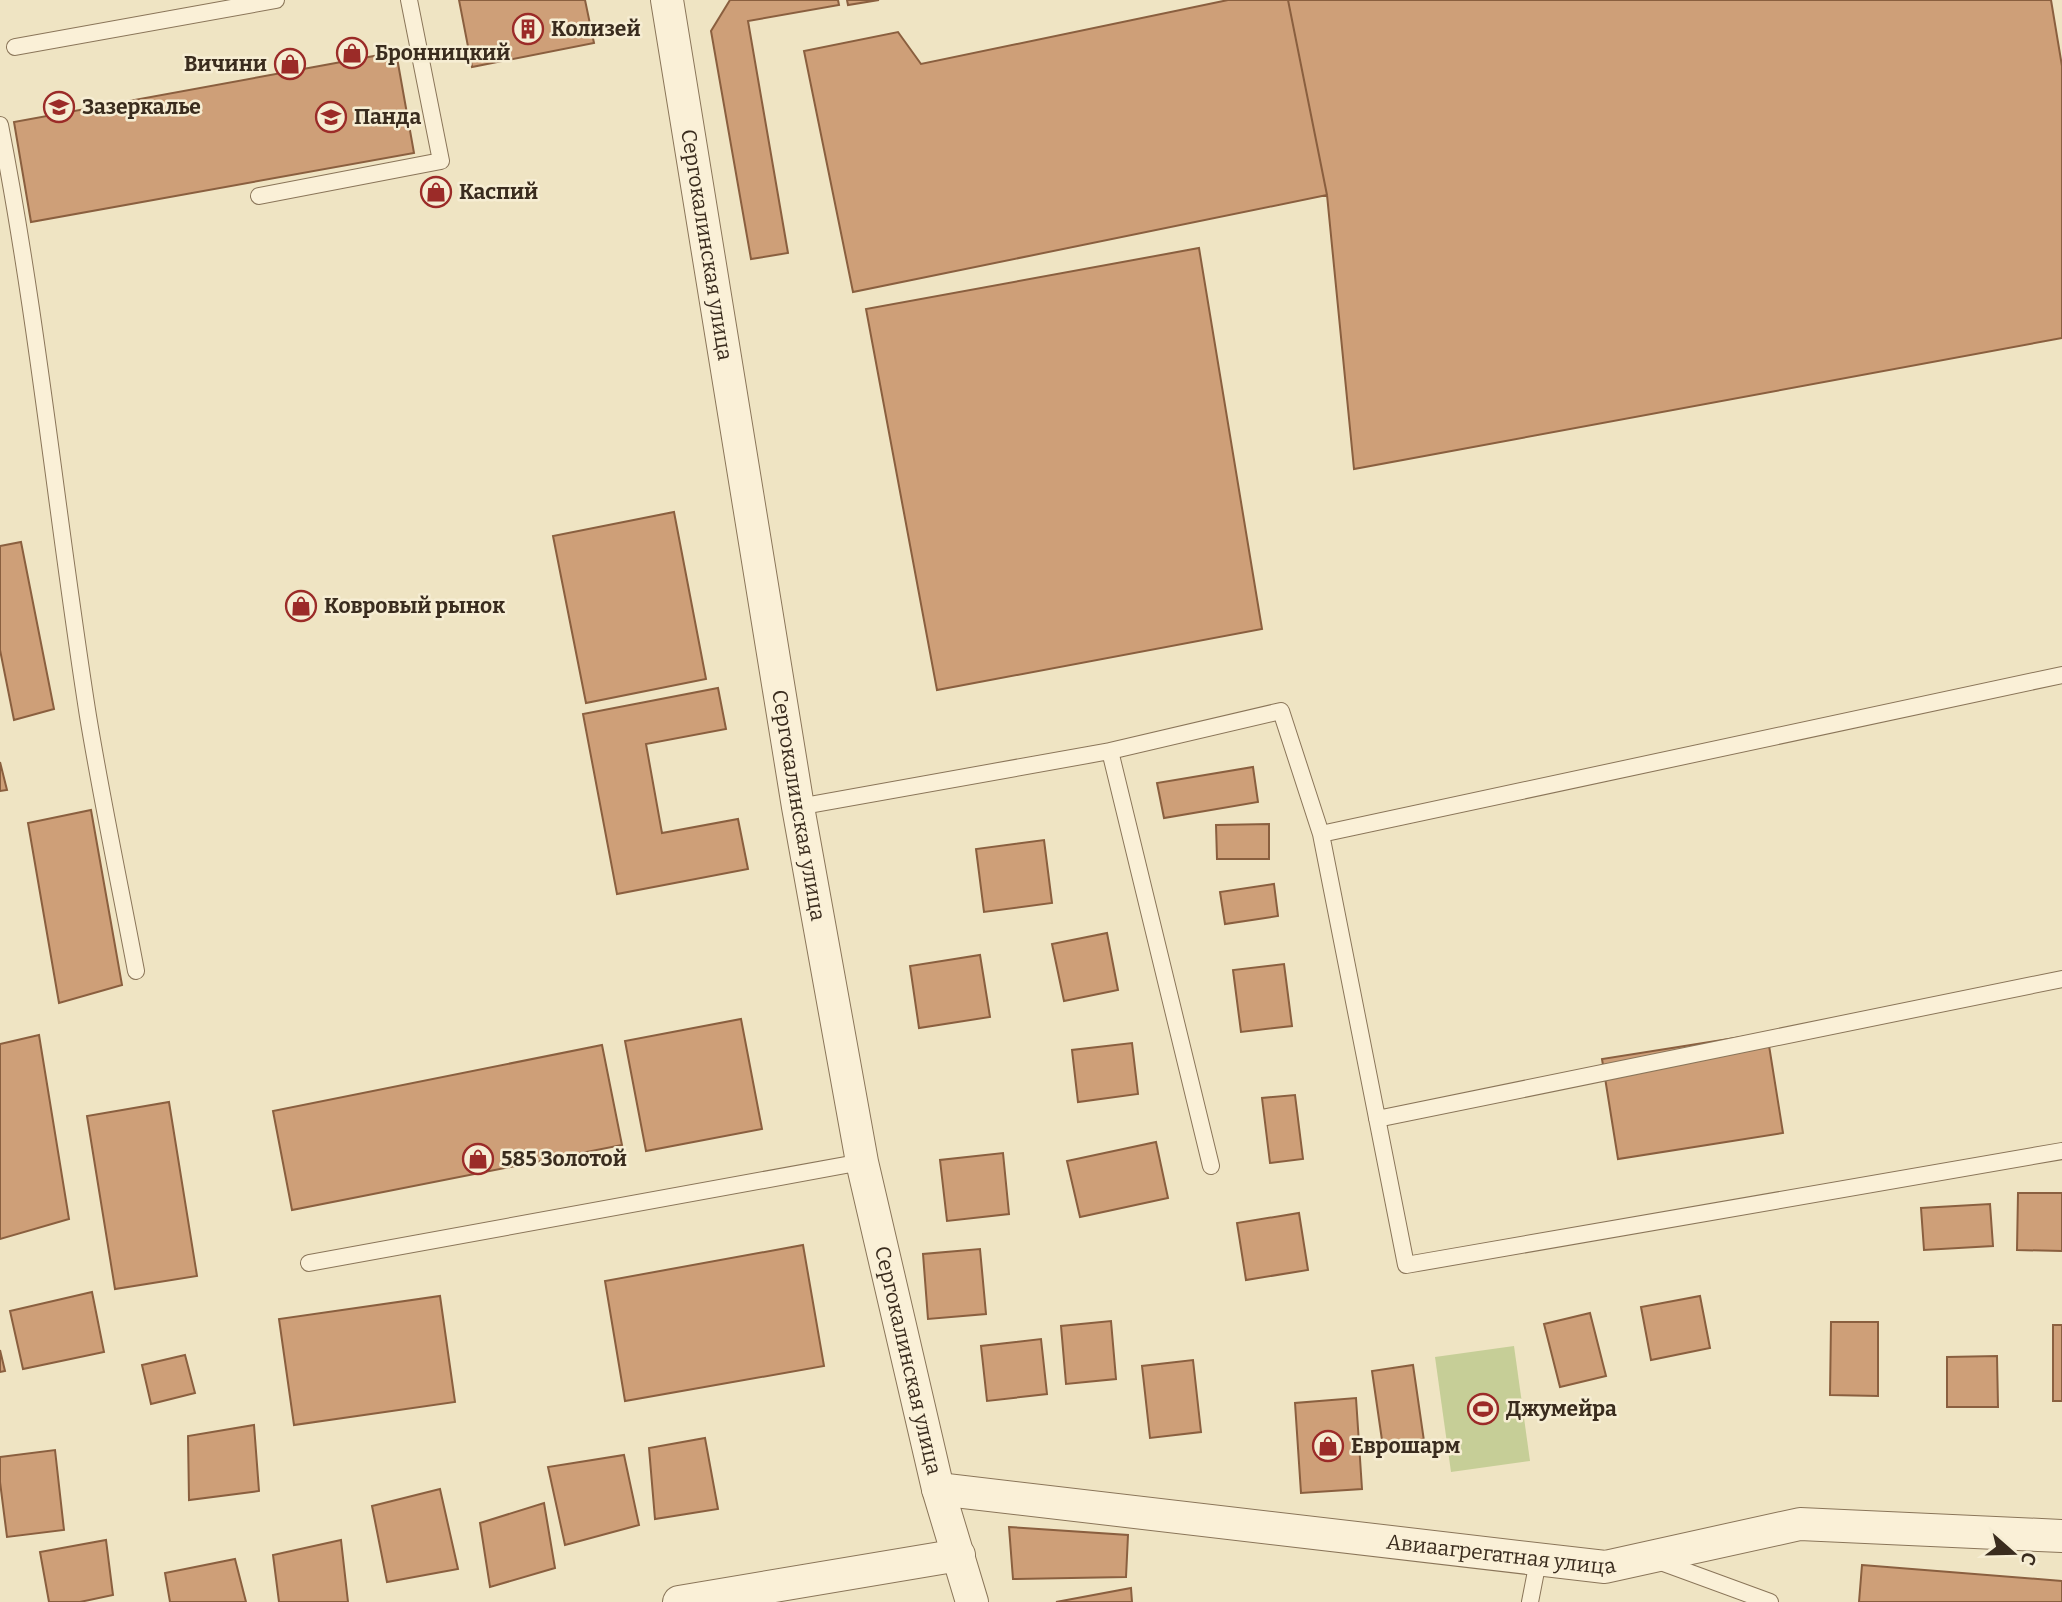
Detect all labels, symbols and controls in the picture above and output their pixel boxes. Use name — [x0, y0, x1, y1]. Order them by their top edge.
building icon: Колизей — [511, 12, 545, 46]
place label: Колизей — [551, 16, 641, 42]
shop icon: Бронницкий — [335, 36, 369, 70]
place label: Бронницкий — [375, 40, 510, 66]
shop icon: Вичини — [273, 47, 307, 81]
place label: Вичини — [184, 51, 267, 77]
school or university icon: Зазеркалье — [42, 90, 76, 124]
place label: Зазеркалье — [82, 94, 201, 120]
school or university icon: Панда — [314, 100, 348, 134]
place label: Панда — [354, 104, 421, 130]
street label: Сергокалинская улица — [675, 127, 738, 363]
shop icon: Каспий — [419, 175, 453, 209]
place label: Каспий — [459, 179, 538, 205]
shop icon: Ковровый рынок — [284, 589, 318, 623]
place label: Ковровый рынок — [324, 593, 505, 619]
street label: Сергокалинская улица — [766, 688, 831, 923]
shop icon: 585 Золотой — [461, 1142, 495, 1176]
place label: 585 Золотой — [501, 1146, 627, 1172]
street label: Сергокалинская улица — [869, 1244, 947, 1478]
sports icon: Джумейра — [1466, 1392, 1500, 1426]
place label: Джумейра — [1506, 1396, 1617, 1422]
shop icon: Еврошарм — [1311, 1429, 1345, 1463]
place label: Еврошарм — [1351, 1433, 1460, 1459]
north arrow — [1978, 1518, 2048, 1588]
street label: Авиаагрегатная улица — [1385, 1529, 1619, 1580]
text: С — [2016, 1549, 2041, 1568]

